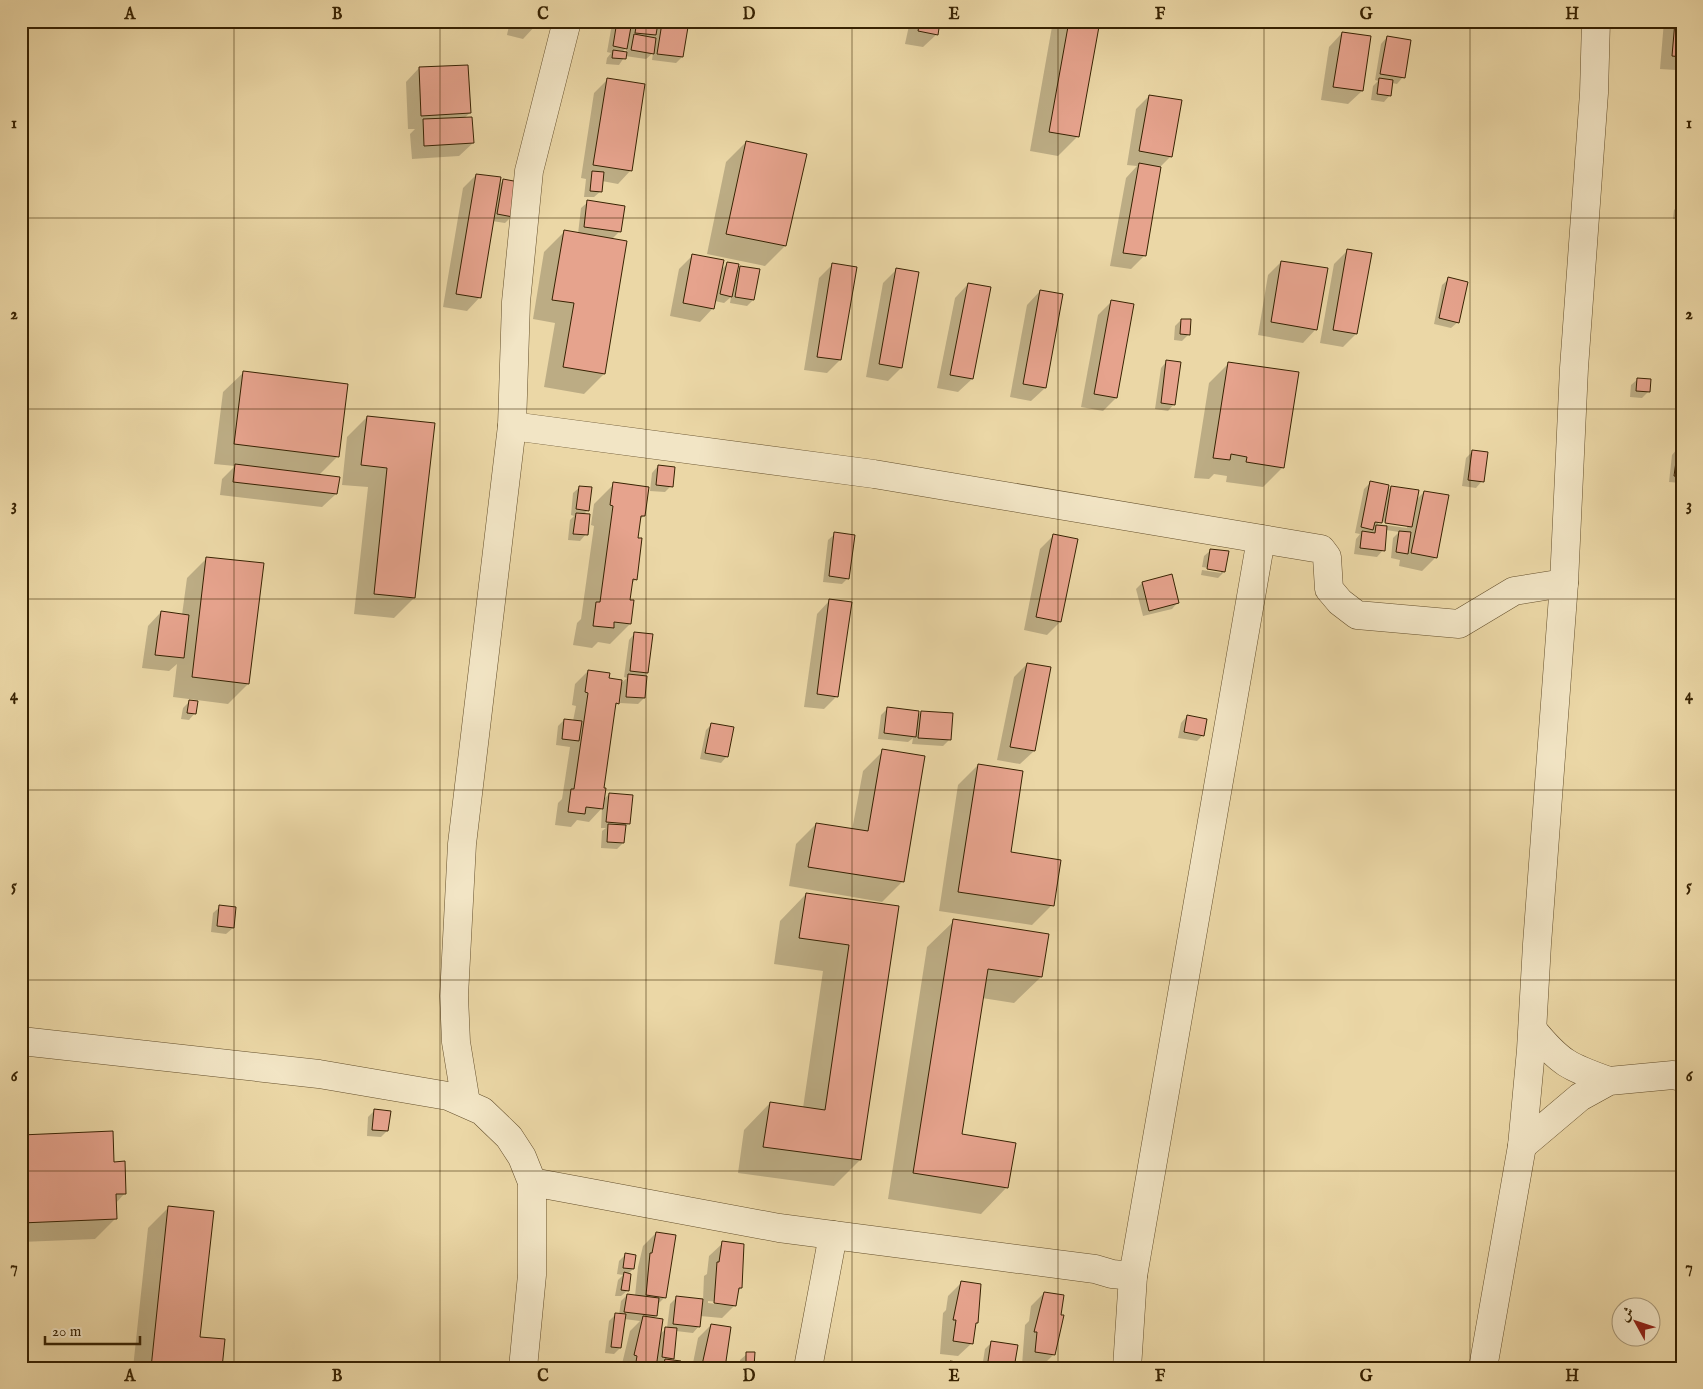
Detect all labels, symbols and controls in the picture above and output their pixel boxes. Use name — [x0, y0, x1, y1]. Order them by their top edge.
text: A — [124, 5, 137, 25]
text: B — [332, 5, 343, 25]
text: C — [537, 5, 549, 25]
text: D — [743, 5, 756, 25]
text: E — [948, 5, 960, 25]
text: F — [1155, 5, 1166, 25]
text: G — [1360, 5, 1373, 25]
text: H — [1565, 5, 1579, 25]
text: 1 — [11, 114, 17, 134]
text: 1 — [1686, 114, 1692, 134]
text: 2 — [10, 305, 18, 325]
text: 2 — [1685, 305, 1693, 325]
text: 3 — [11, 496, 17, 516]
text: 3 — [1686, 496, 1692, 516]
text: 4 — [10, 686, 19, 706]
text: 4 — [1685, 686, 1694, 706]
text: 5 — [11, 877, 17, 897]
text: 5 — [1686, 877, 1692, 897]
text: 6 — [11, 1067, 19, 1087]
text: 6 — [1686, 1067, 1694, 1087]
text: 7 — [10, 1258, 18, 1278]
text: 7 — [1685, 1258, 1693, 1278]
north arrow — [1610, 1296, 1660, 1346]
text: ش — [1615, 1303, 1638, 1325]
scale bar — [45, 1314, 140, 1346]
text: 20 m — [52, 1322, 82, 1341]
text: A — [124, 1367, 137, 1387]
text: B — [332, 1367, 343, 1387]
text: C — [537, 1367, 549, 1387]
text: D — [743, 1367, 756, 1387]
text: E — [948, 1367, 960, 1387]
text: F — [1155, 1367, 1166, 1387]
text: G — [1360, 1367, 1373, 1387]
text: H — [1565, 1367, 1579, 1387]

